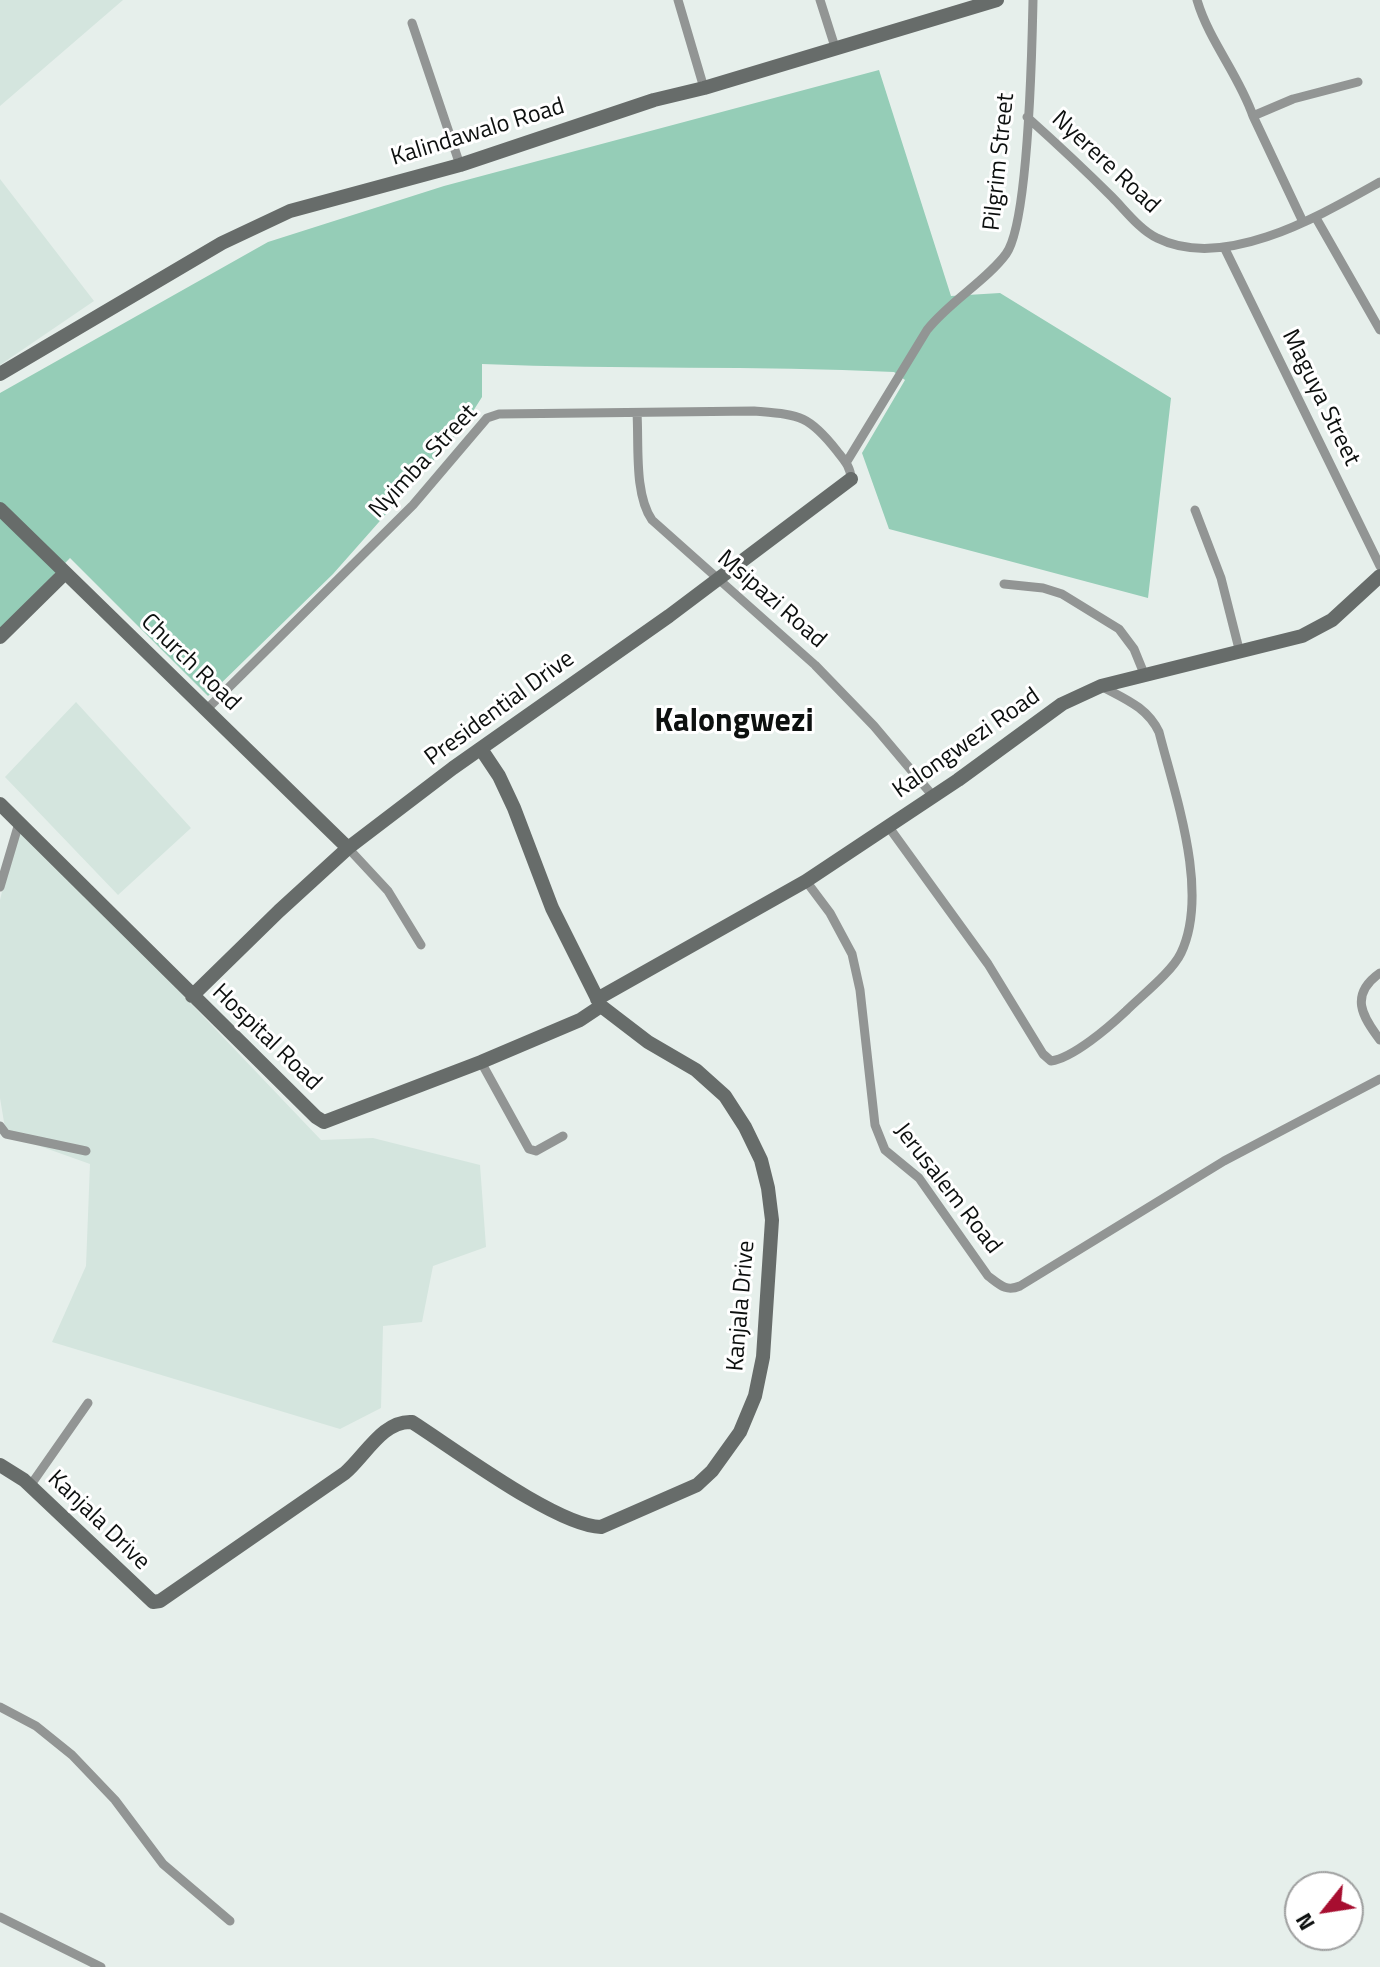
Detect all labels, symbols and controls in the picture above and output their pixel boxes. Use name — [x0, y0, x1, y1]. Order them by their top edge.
street label: Pilgrim Street — [978, 92, 1022, 232]
street label: Kalindawalo Road — [388, 93, 568, 173]
street label: Nyerere Road — [1045, 106, 1165, 220]
street label: Maguya Street — [1275, 325, 1365, 471]
street label: Nyimba Street — [364, 399, 484, 525]
street label: Msipazi Road — [711, 545, 831, 655]
street label: Church Road — [134, 608, 246, 718]
street label: Presidential Drive — [420, 645, 580, 773]
street label: Kalongwezi Road — [888, 683, 1046, 805]
district label: Kalongwezi — [654, 704, 814, 742]
street label: Hospital Road — [205, 979, 327, 1097]
street label: Jerusalem Road — [887, 1118, 1007, 1260]
street label: Kanjala Drive — [722, 1239, 762, 1373]
street label: Kanjala Drive — [41, 1465, 155, 1577]
north arrow — [1284, 1871, 1364, 1951]
text: N — [1286, 1907, 1323, 1937]

